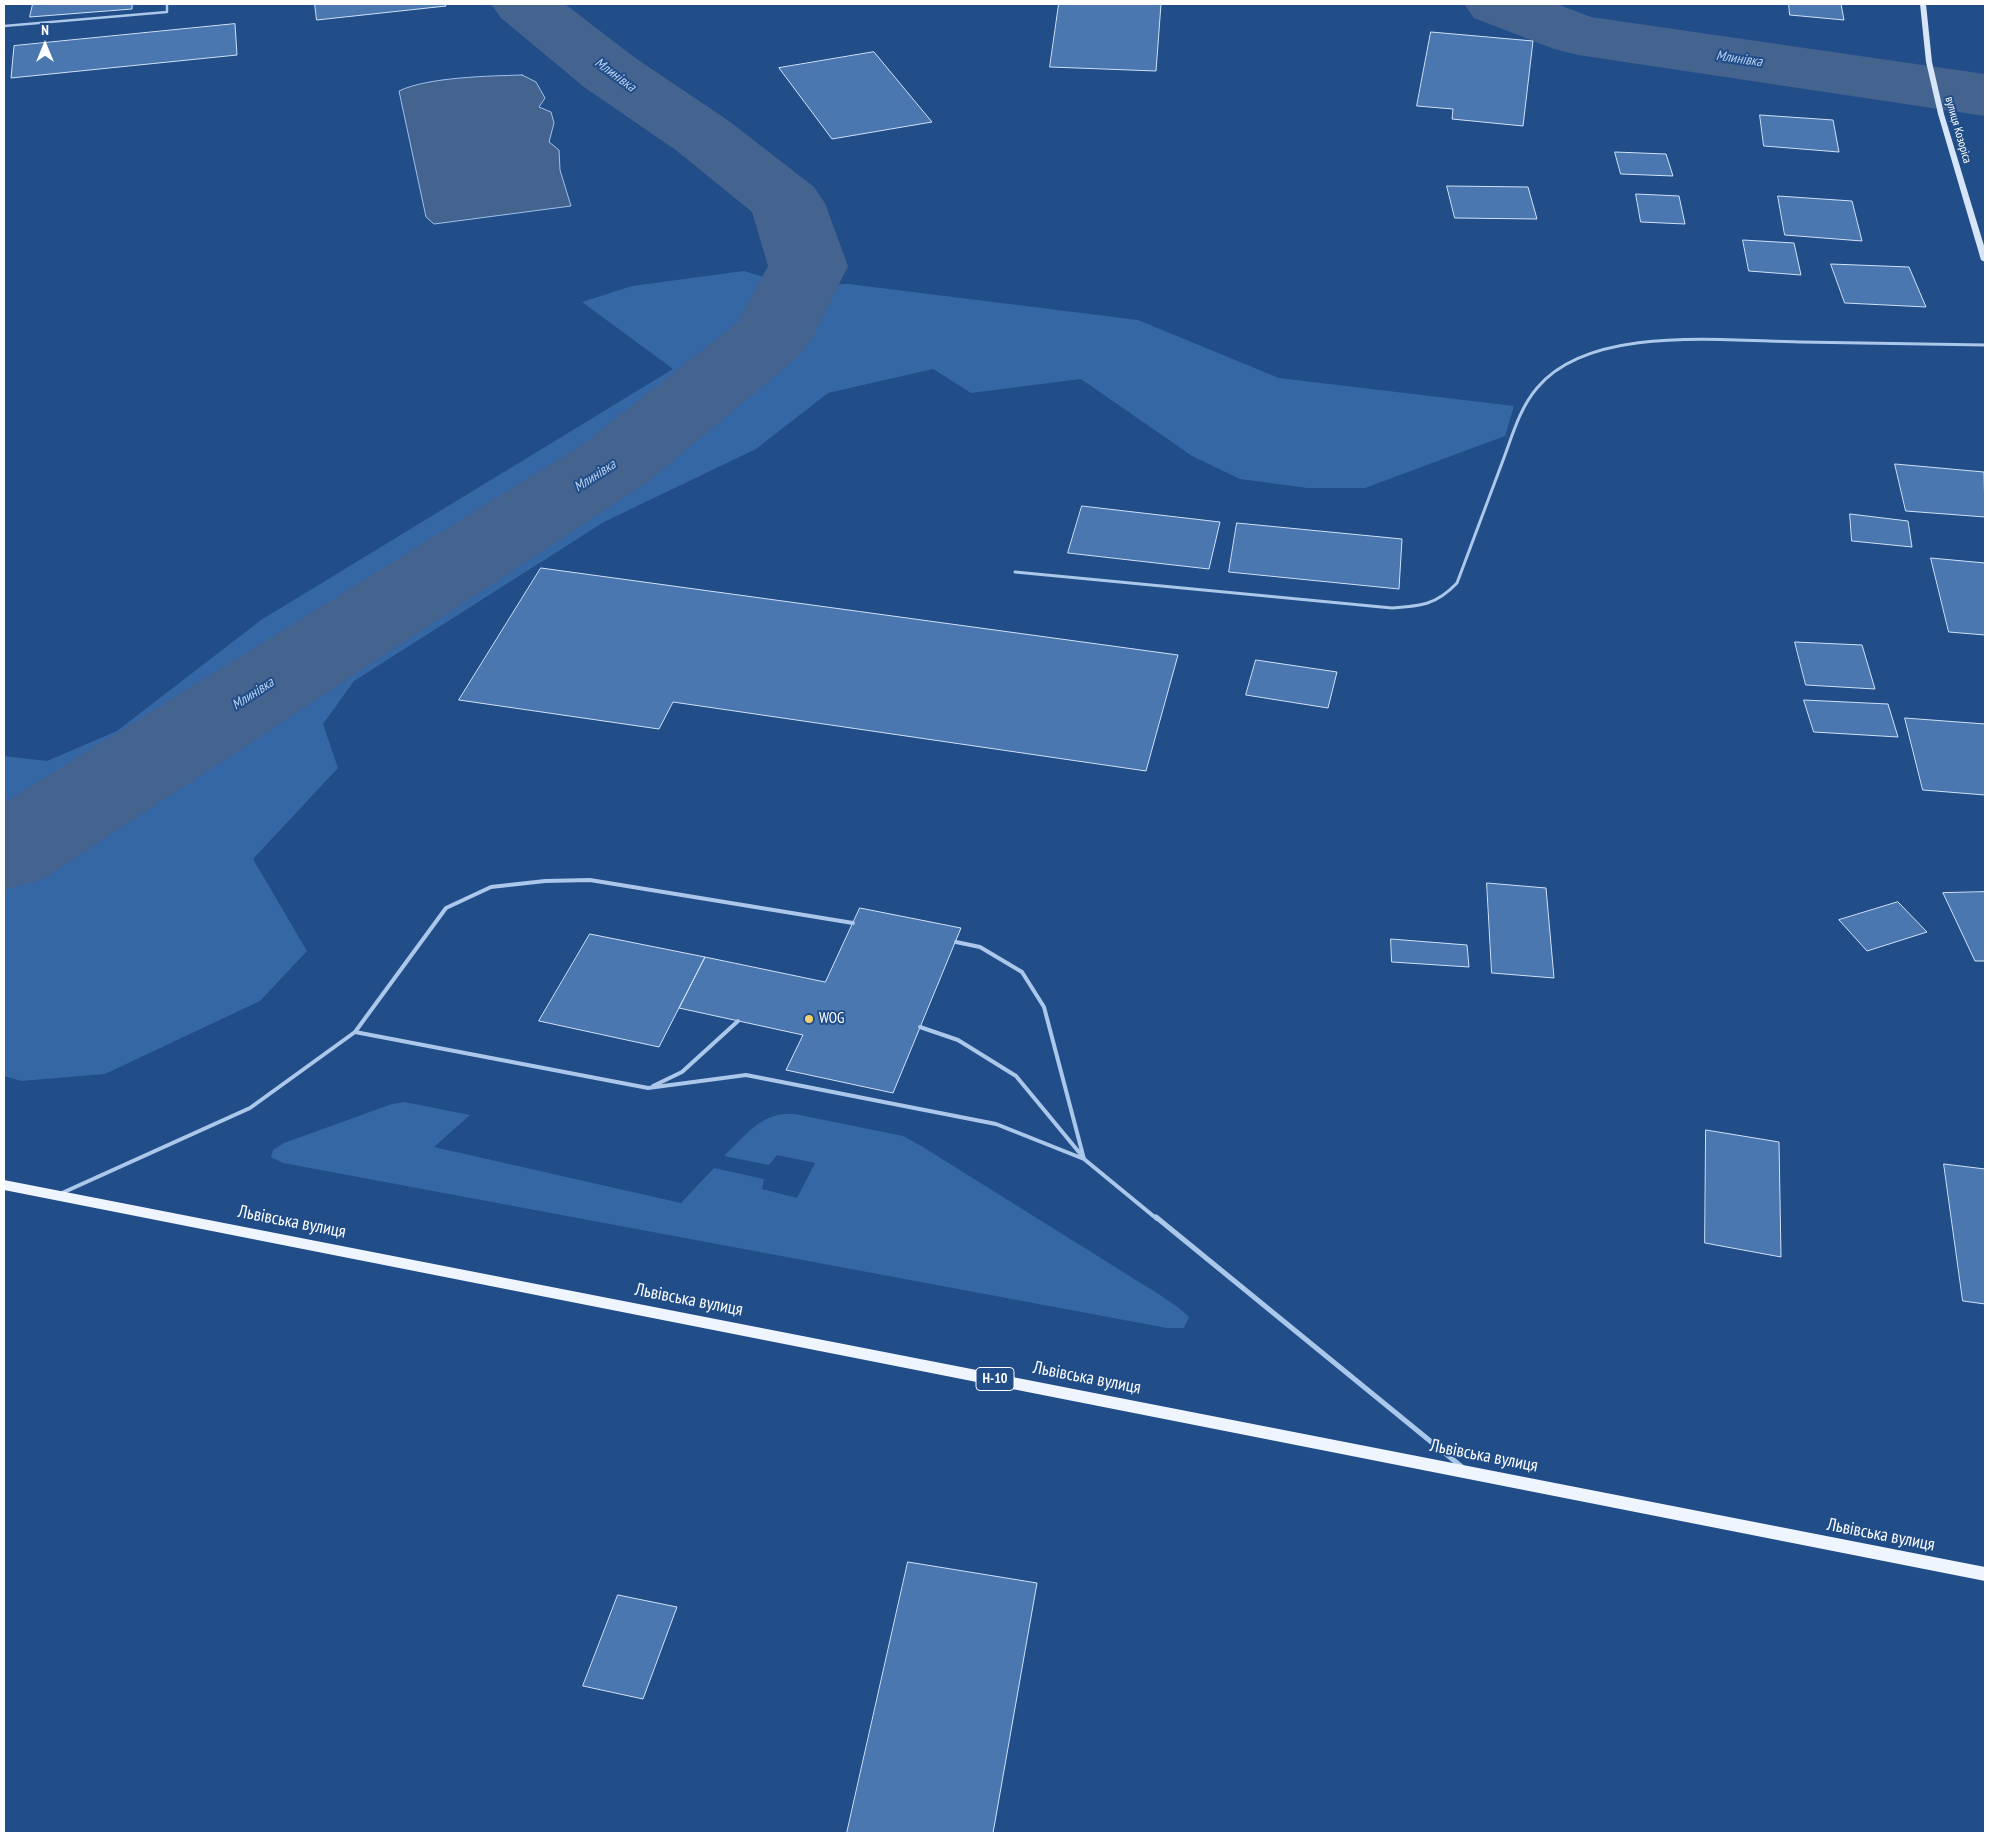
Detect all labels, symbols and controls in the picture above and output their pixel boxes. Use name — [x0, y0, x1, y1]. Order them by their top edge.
north arrow — [20, 20, 70, 70]
text: N — [41, 21, 49, 39]
water label: Млинівка — [1715, 47, 1763, 71]
water label: Млинівка — [591, 55, 639, 95]
street label: вулиця Козоріса — [1942, 95, 1974, 165]
water label: Млинівка — [571, 456, 619, 496]
water label: Млинівка — [229, 674, 277, 714]
place label: WOG — [819, 1010, 844, 1028]
marker: WOG — [803, 1013, 815, 1025]
street label: Львівська вулиця — [236, 1201, 348, 1243]
street label: Львівська вулиця — [633, 1279, 745, 1321]
street label: Львівська вулиця — [1031, 1357, 1143, 1399]
road number: Н-10 — [976, 1368, 1014, 1390]
street label: Львівська вулиця — [1428, 1435, 1540, 1477]
street label: Львівська вулиця — [1825, 1514, 1937, 1556]

